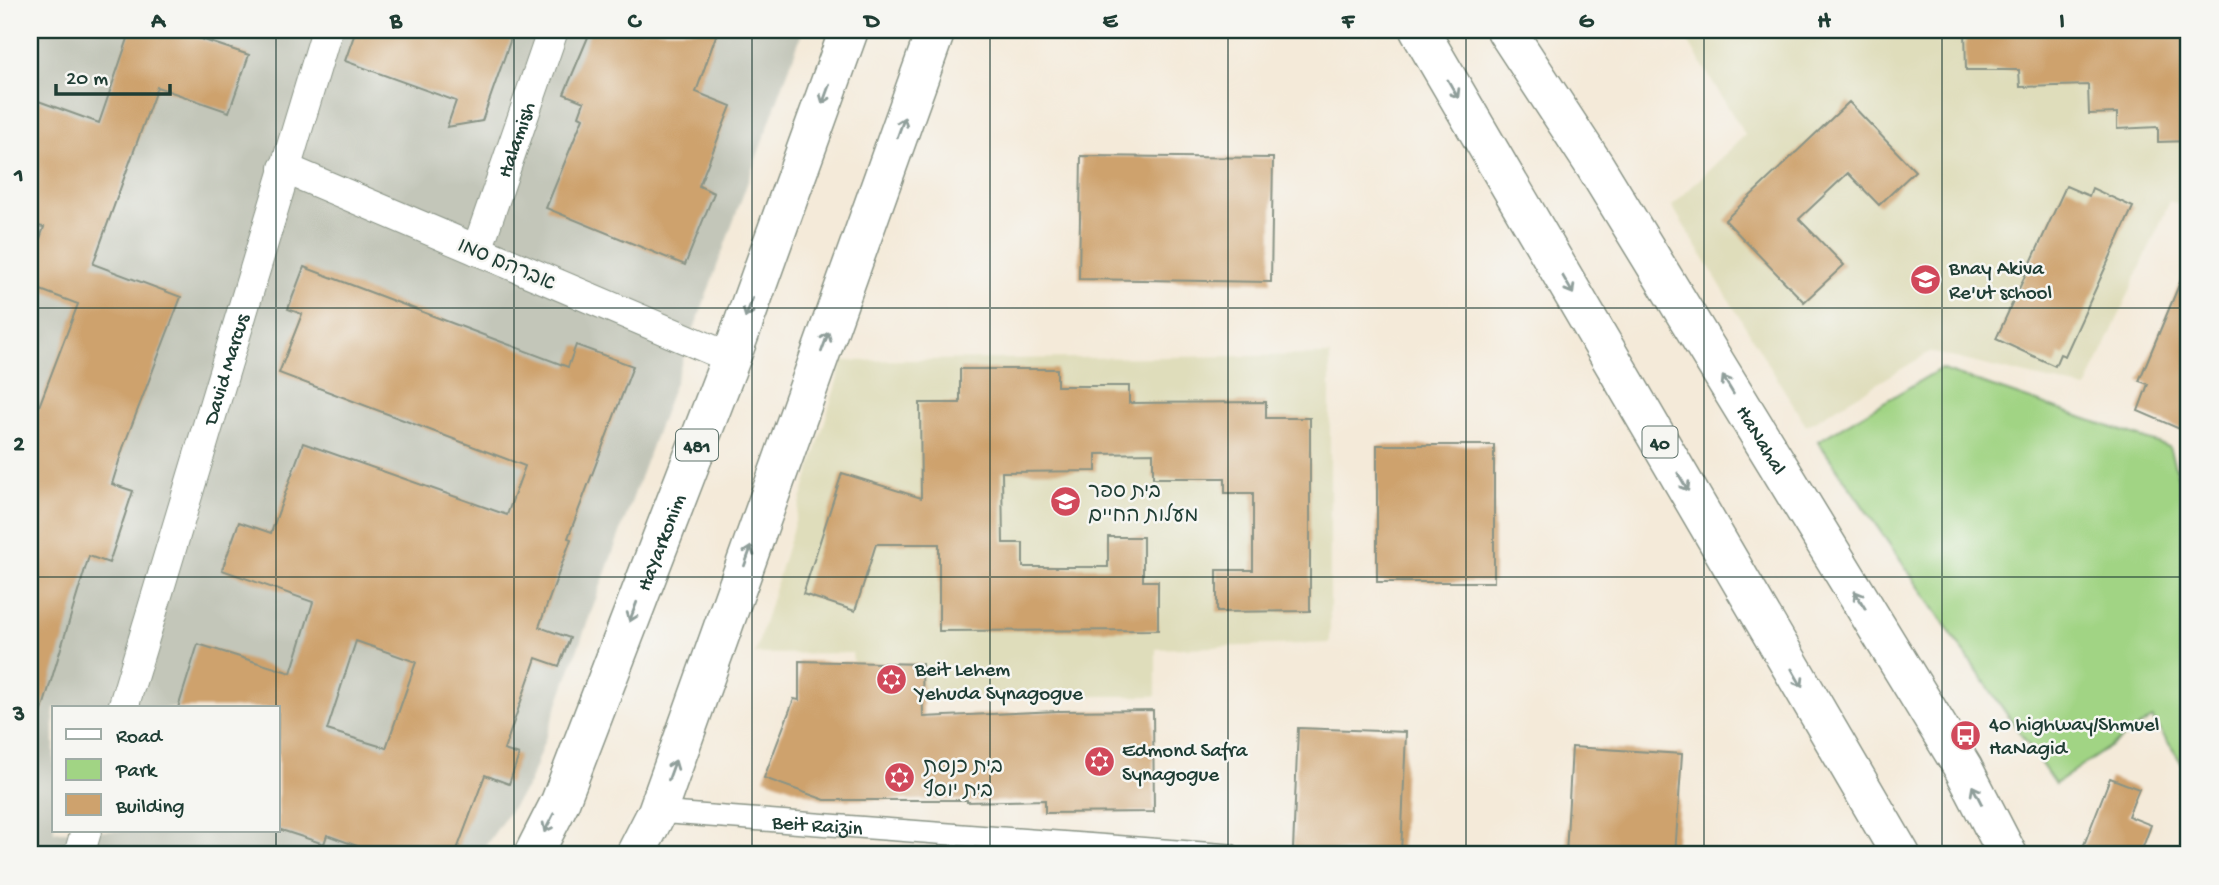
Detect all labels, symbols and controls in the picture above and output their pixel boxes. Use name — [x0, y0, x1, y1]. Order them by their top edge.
text: A — [150, 9, 166, 36]
text: B — [389, 9, 403, 36]
text: C — [628, 9, 643, 36]
text: D — [863, 9, 881, 36]
text: E — [1103, 9, 1119, 36]
text: F — [1341, 9, 1356, 36]
text: G — [1579, 9, 1595, 36]
text: H — [1817, 9, 1831, 36]
text: I — [2059, 9, 2065, 36]
scale bar — [56, 52, 170, 96]
text: 20 m — [66, 68, 108, 93]
one-way arrow — [1447, 78, 1461, 98]
one-way arrow — [819, 82, 831, 104]
street label: Halamish — [494, 99, 543, 182]
one-way arrow — [896, 117, 908, 139]
text: 1 — [13, 163, 24, 190]
street label: אברהם סמו — [453, 234, 558, 298]
place label: Bnay Akiva Re'ut school — [1948, 258, 2052, 307]
school or university icon: Bnay Akiva Re'ut school — [1909, 262, 1943, 296]
one-way arrow — [1561, 275, 1575, 295]
one-way arrow — [742, 296, 754, 318]
street label: David Marcus — [199, 310, 257, 431]
one-way arrow — [819, 331, 832, 353]
one-way arrow — [1721, 375, 1735, 395]
street label: HaNahal — [1729, 402, 1790, 480]
road number: 40 — [1642, 426, 1678, 458]
road number: 481 — [676, 430, 718, 460]
text: 2 — [13, 432, 25, 459]
one-way arrow — [1676, 471, 1690, 491]
place label: בית ספר מעלות החיים — [1088, 481, 1199, 530]
school or university icon: בית ספר מעלות החיים — [1048, 485, 1082, 519]
street label: HaYarkonim — [633, 491, 693, 596]
one-way arrow — [743, 546, 755, 568]
one-way arrow — [1852, 590, 1866, 610]
one-way arrow — [626, 601, 638, 623]
place label: Beit Lehem Yehuda Synagogue — [913, 659, 1084, 708]
synagogue icon: Beit Lehem Yehuda Synagogue — [875, 663, 909, 697]
one-way arrow — [1790, 668, 1804, 688]
text: 3 — [12, 702, 25, 729]
legend — [52, 706, 280, 832]
place label: 40 highway/Shmuel HaNagid — [1989, 714, 2159, 763]
bus stop icon: 40 highway/Shmuel HaNagid — [1949, 718, 1983, 752]
text: Road — [116, 726, 164, 751]
place label: Edmond Safra Synagogue — [1122, 740, 1249, 789]
synagogue icon: Edmond Safra Synagogue — [1082, 744, 1116, 778]
place label: בית כנסת בית יוסף — [923, 756, 1003, 805]
text: Park — [115, 760, 159, 785]
one-way arrow — [667, 760, 679, 782]
synagogue icon: בית כנסת בית יוסף — [883, 760, 917, 794]
one-way arrow — [1969, 785, 1983, 806]
text: Building — [115, 796, 185, 821]
street label: Beit Raizin — [770, 812, 864, 843]
one-way arrow — [542, 813, 556, 833]

